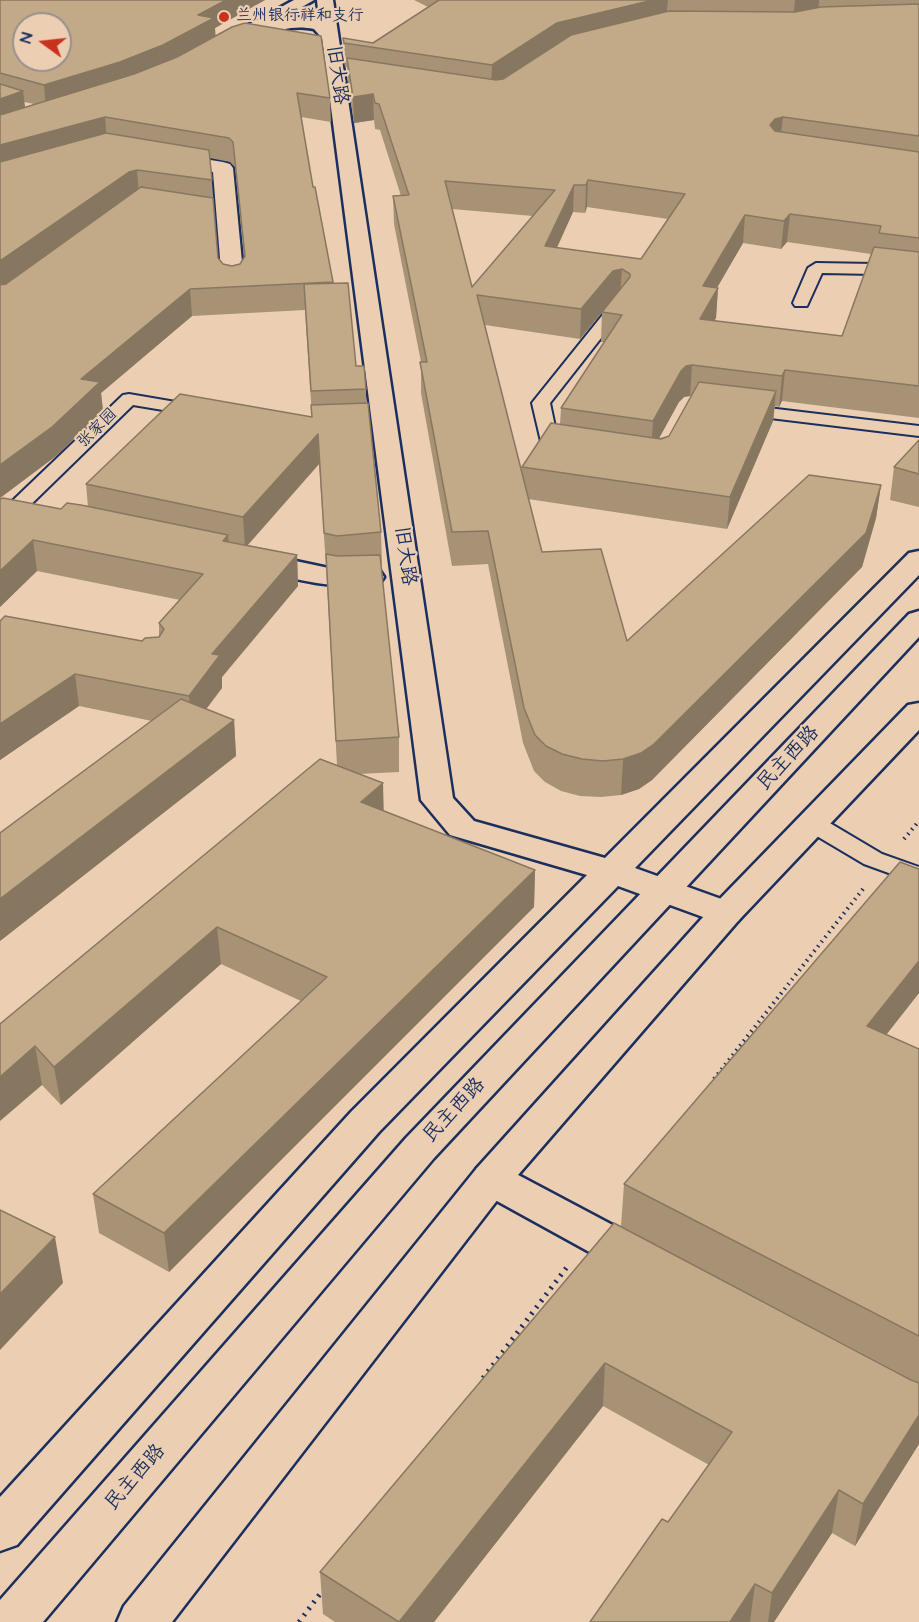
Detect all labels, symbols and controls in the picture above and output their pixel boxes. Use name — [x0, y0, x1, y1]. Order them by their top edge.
place label: 兰州银行祥和支行 — [236, 7, 364, 27]
marker: 兰州银行祥和支行 — [217, 10, 231, 24]
north arrow — [12, 12, 72, 72]
text: N — [15, 30, 38, 46]
street label: 旧大路 — [320, 44, 352, 106]
street label: 张家园 — [74, 405, 122, 453]
street label: 旧大路 — [388, 525, 420, 587]
street label: 民主西路 — [753, 722, 825, 796]
street label: 民主西路 — [419, 1074, 491, 1148]
street label: 民主西路 — [101, 1440, 171, 1516]

